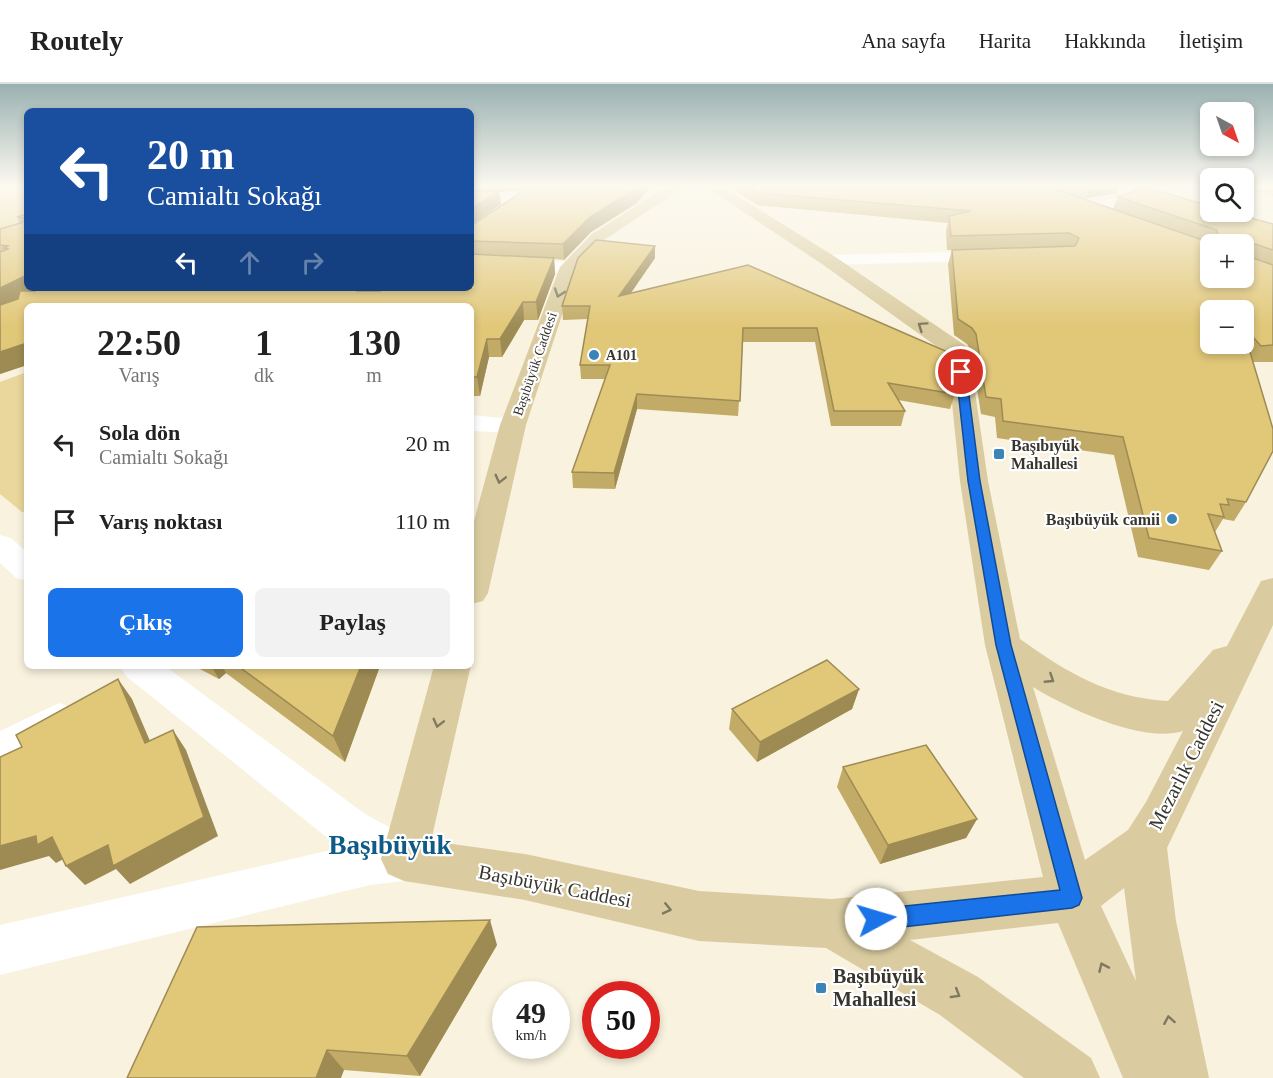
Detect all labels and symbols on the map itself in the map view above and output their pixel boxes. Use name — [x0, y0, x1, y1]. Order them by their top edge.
north arrow — [1200, 102, 1254, 156]
one-way arrow — [554, 287, 567, 298]
street label: Başıbüyük Caddesi — [510, 310, 560, 418]
one-way arrow — [918, 322, 929, 333]
pin — [935, 346, 986, 397]
marker: A101 — [587, 348, 601, 362]
place label: A101 — [606, 348, 637, 363]
place label: Başıbıyük Mahallesi — [1011, 437, 1080, 472]
marker: Başıbıyük Mahallesi — [992, 447, 1006, 461]
one-way arrow — [494, 474, 507, 484]
place label: Başıbüyük camii — [1046, 511, 1161, 529]
marker: Başıbüyük camii — [1165, 512, 1179, 526]
one-way arrow — [1044, 672, 1055, 683]
street label: Mezarlık Caddesi — [1144, 697, 1228, 833]
one-way arrow — [433, 718, 446, 728]
district label: Başıbüyük — [328, 830, 452, 860]
street label: Başıbüyük Caddesi — [477, 860, 634, 913]
position arrow — [844, 887, 908, 951]
one-way arrow — [662, 902, 672, 915]
one-way arrow — [1098, 962, 1110, 973]
place label: Başıbüyük Mahallesi — [833, 965, 925, 1010]
speed limit sign: 50 — [582, 981, 660, 1059]
marker: Başıbüyük Mahallesi — [814, 981, 828, 995]
one-way arrow — [950, 987, 960, 999]
one-way arrow — [1163, 1016, 1176, 1026]

